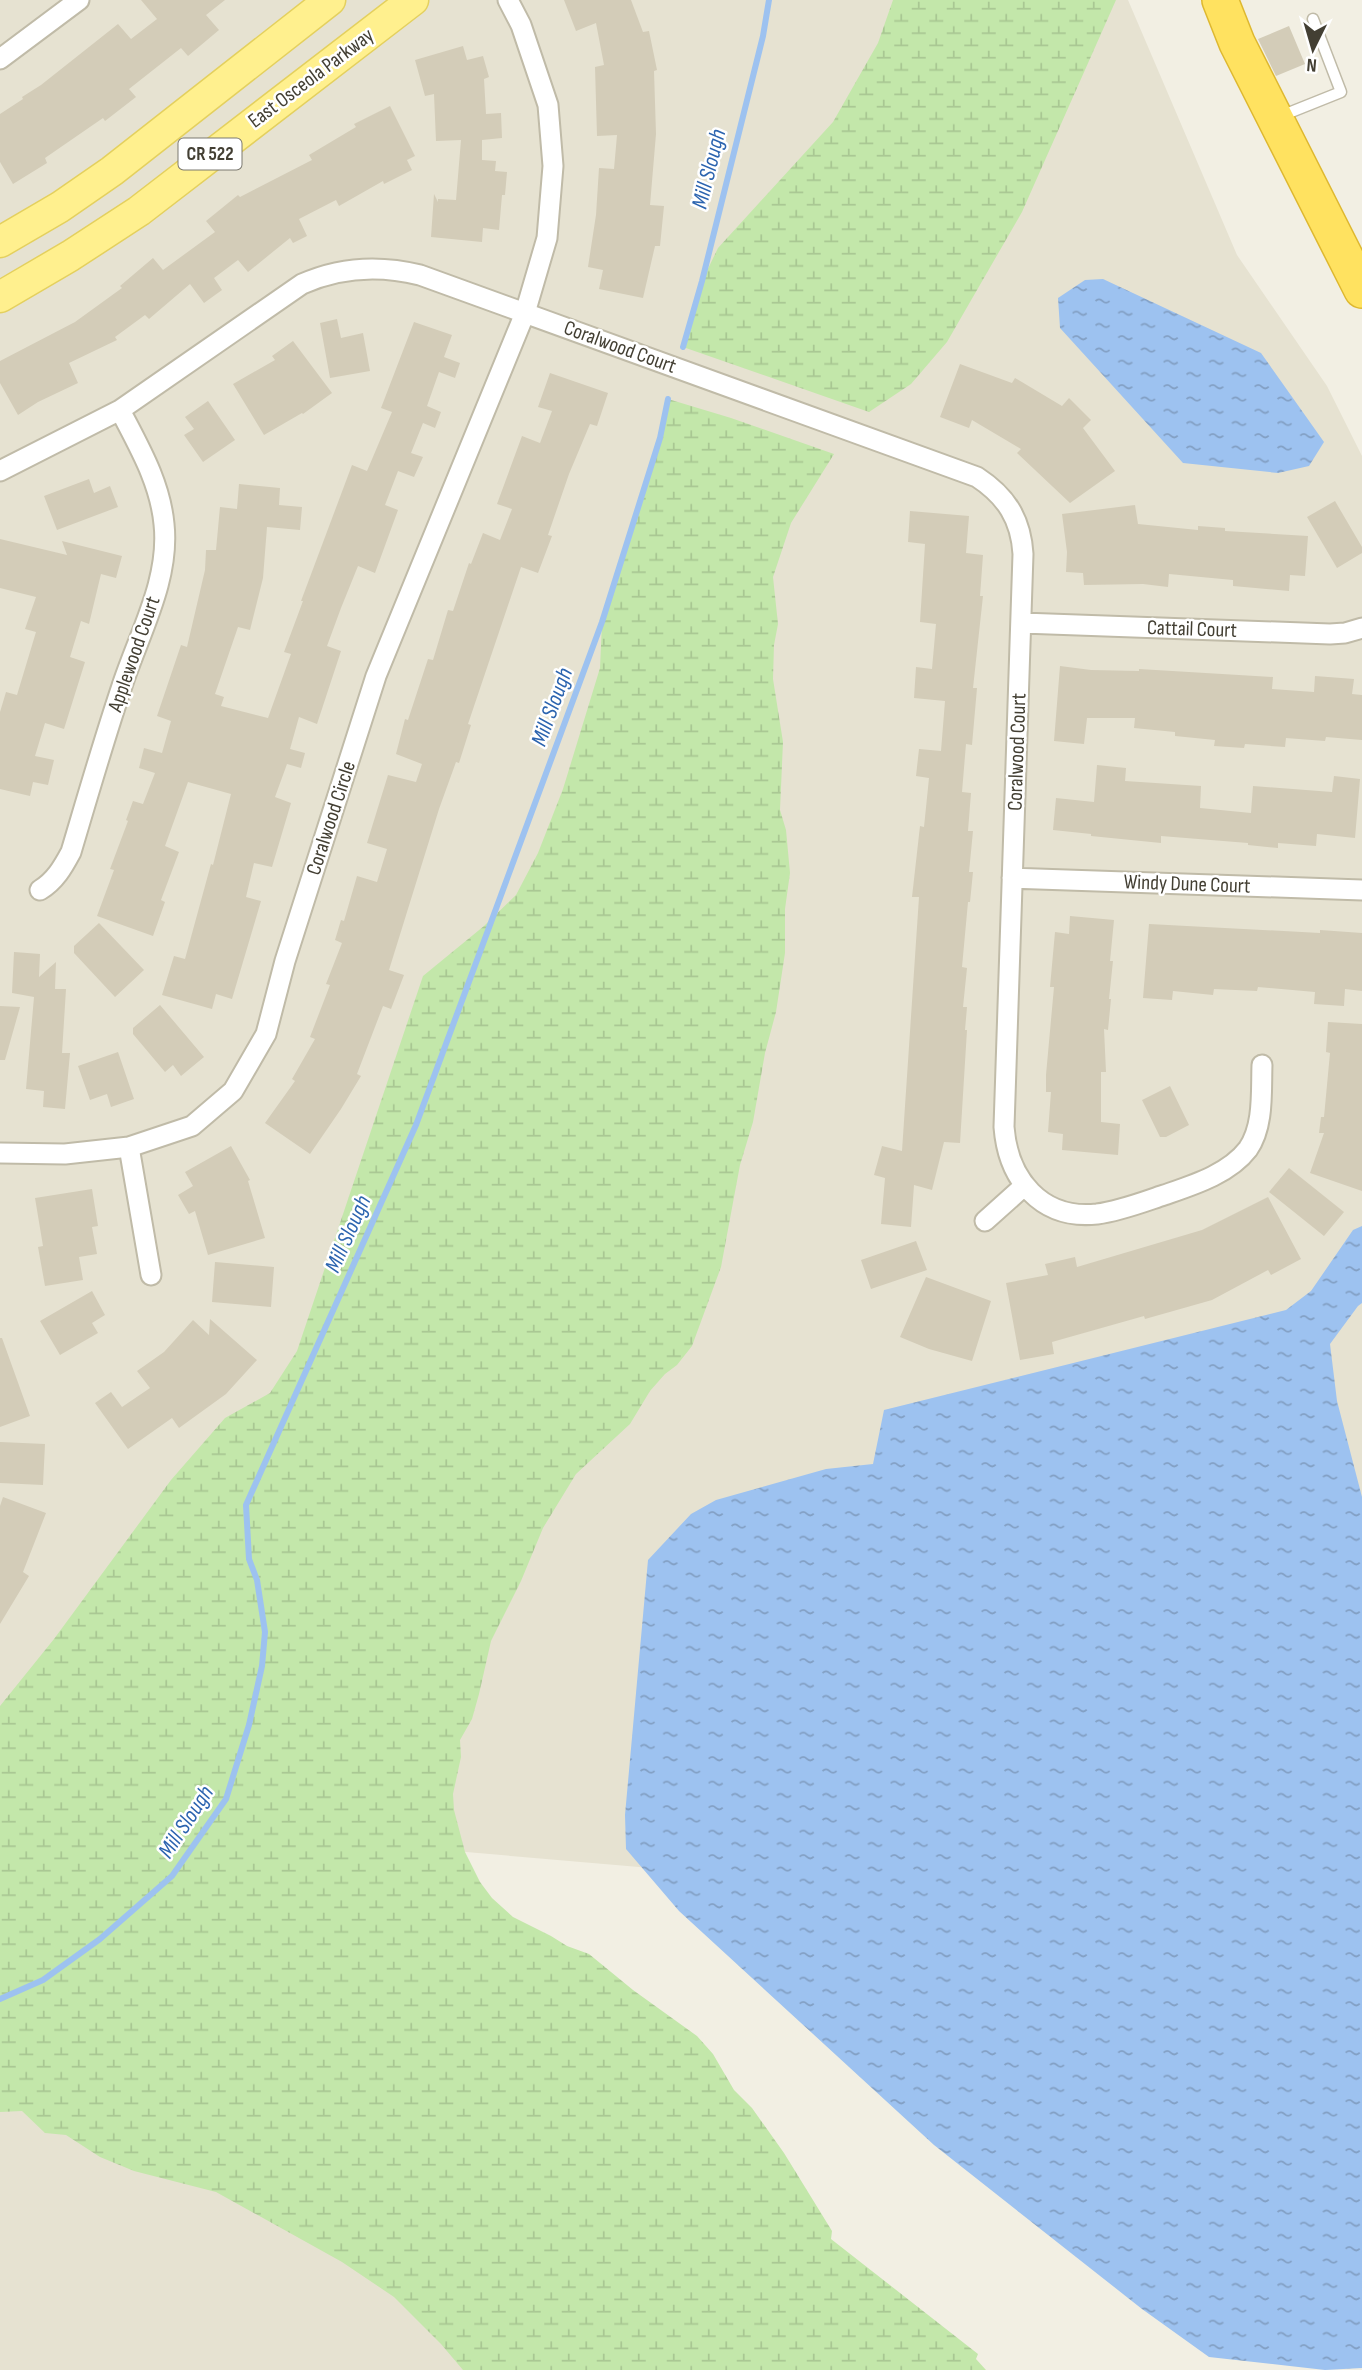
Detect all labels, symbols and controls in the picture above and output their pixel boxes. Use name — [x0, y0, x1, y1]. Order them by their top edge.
north arrow — [1278, 14, 1348, 84]
street label: East Osceola Parkway — [243, 23, 379, 133]
text: N — [1306, 53, 1318, 76]
water label: Mill Slough — [686, 126, 732, 212]
road number: CR 522 — [178, 138, 242, 170]
street label: Coralwood Court — [560, 315, 680, 379]
street label: Applewood Court — [102, 593, 165, 716]
street label: Cattail Court — [1147, 615, 1237, 643]
water label: Mill Slough — [525, 664, 579, 750]
street label: Coralwood Court — [1002, 693, 1032, 811]
street label: Coralwood Circle — [301, 758, 361, 878]
street label: Windy Dune Court — [1123, 869, 1251, 899]
water label: Mill Slough — [319, 1191, 377, 1277]
water label: Mill Slough — [152, 1780, 220, 1864]

